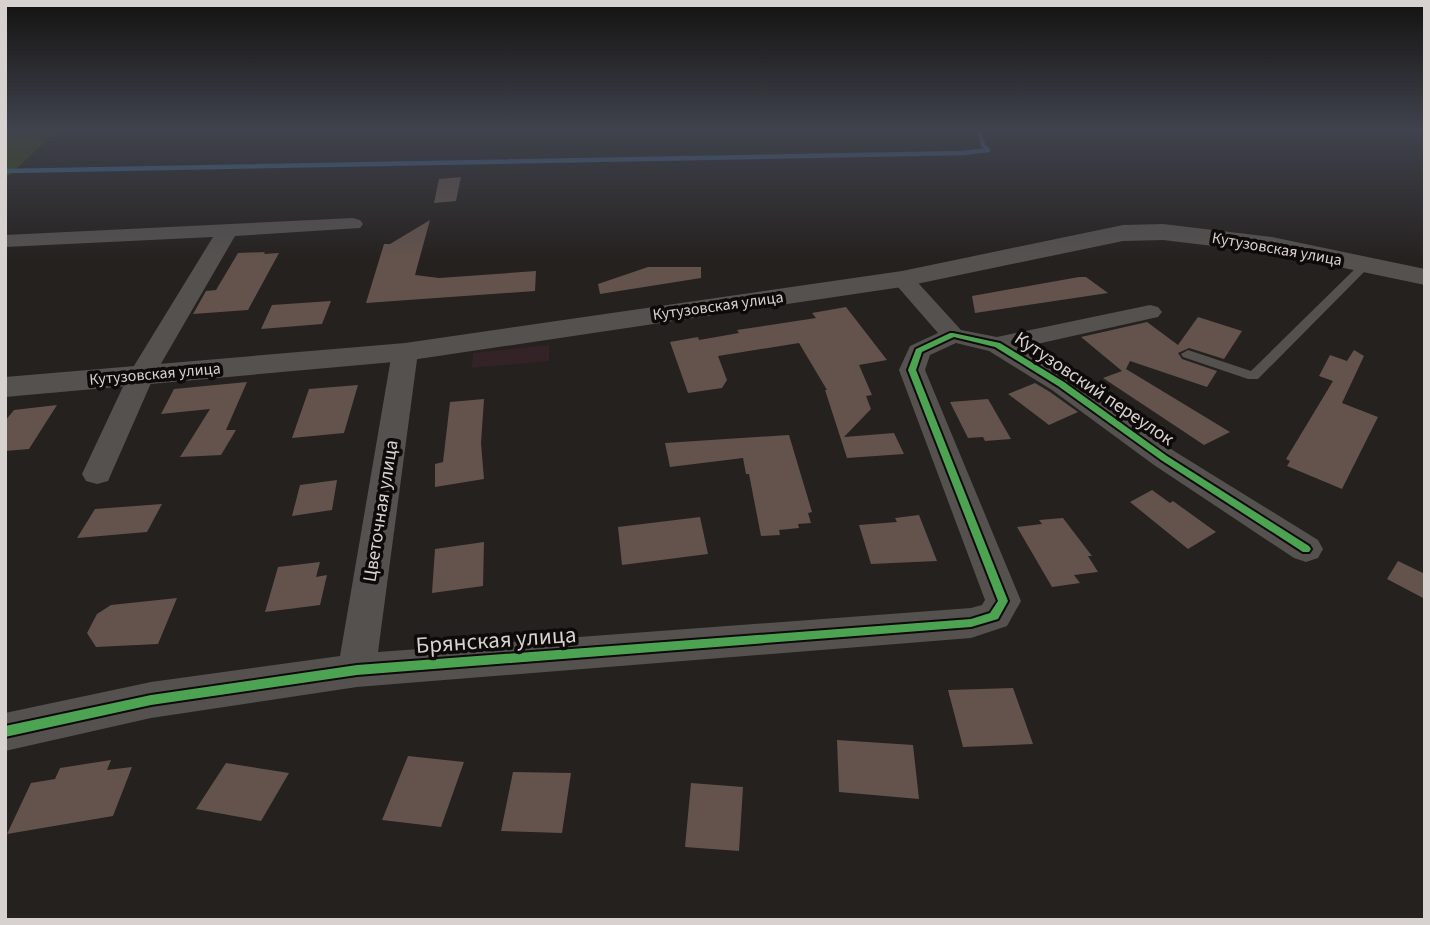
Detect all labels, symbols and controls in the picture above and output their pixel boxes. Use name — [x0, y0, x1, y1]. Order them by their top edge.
street label: Кутузовская улица — [1210, 227, 1344, 271]
street label: Кутузовская улица — [651, 286, 785, 326]
street label: Кутузовский переулок — [1009, 325, 1180, 453]
street label: Кутузовская улица — [88, 357, 222, 391]
street label: Цветочная улица — [356, 438, 406, 584]
street label: Брянская улица — [415, 618, 577, 662]

